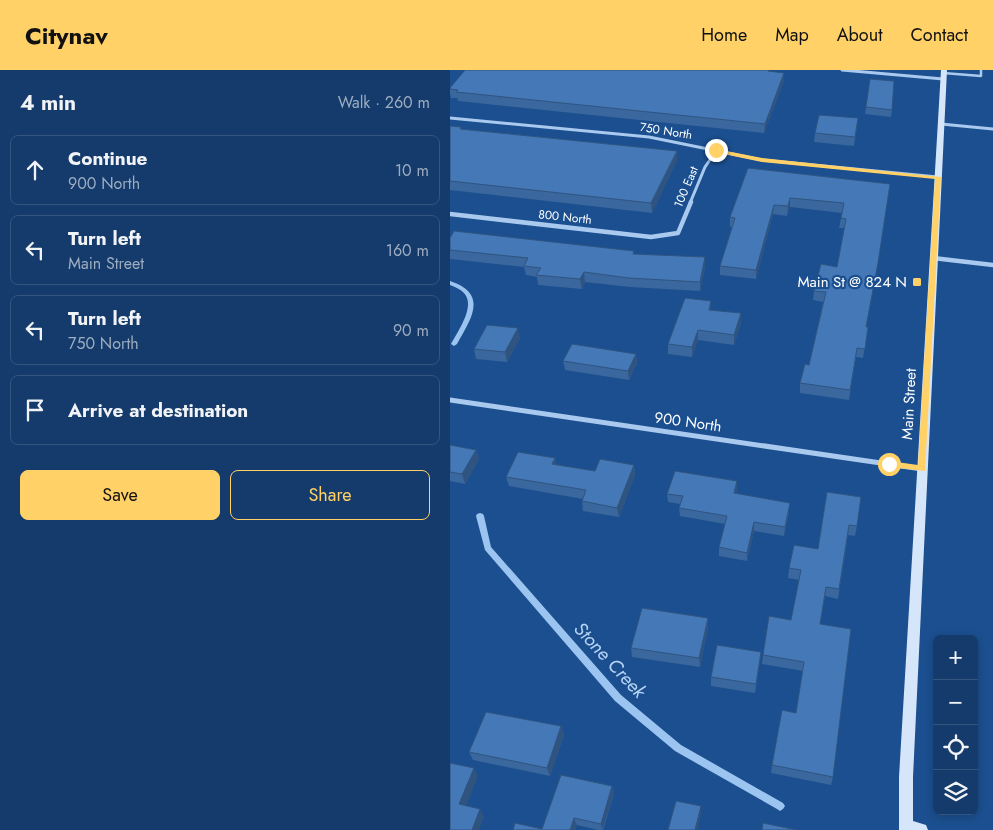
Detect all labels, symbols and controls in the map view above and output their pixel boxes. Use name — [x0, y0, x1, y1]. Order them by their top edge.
text: Citynav — [25, 18, 108, 53]
text: Home — [701, 22, 747, 48]
text: Map — [775, 22, 809, 48]
text: About — [837, 22, 882, 48]
text: Contact — [910, 22, 968, 48]
text: 4 min — [20, 88, 76, 118]
text: Walk · 260 m — [338, 91, 430, 114]
street label: 750 North — [638, 118, 694, 144]
route end — [705, 139, 728, 162]
text: Continue — [68, 145, 147, 172]
icon: ahead — [21, 156, 49, 184]
text: 10 m — [395, 159, 429, 182]
street label: 100 East — [669, 163, 703, 211]
text: 900 North — [68, 172, 140, 195]
street label: 800 North — [537, 205, 593, 229]
text: Turn left — [68, 225, 141, 252]
icon: left — [21, 236, 49, 264]
text: 160 m — [386, 239, 429, 262]
text: Main Street — [68, 252, 144, 275]
place label: Main St @ 824 N — [797, 271, 907, 293]
marker: Main St @ 824 N — [911, 276, 923, 288]
text: Turn left — [68, 305, 141, 332]
icon: left — [21, 316, 49, 344]
text: 90 m — [393, 319, 429, 342]
text: 750 North — [68, 332, 139, 355]
street label: Main Street — [896, 367, 922, 440]
icon: arrive — [21, 396, 49, 424]
text: Arrive at destination — [68, 397, 248, 424]
street label: 900 North — [653, 406, 723, 438]
route start — [878, 453, 901, 476]
button: Save — [20, 470, 220, 520]
button: Share — [230, 470, 430, 520]
water label: Stone Creek — [568, 616, 653, 705]
map controls — [933, 635, 978, 815]
button: + — [933, 635, 978, 680]
button: − — [933, 680, 978, 725]
button: locate — [933, 725, 978, 770]
button: layers — [933, 770, 978, 815]

